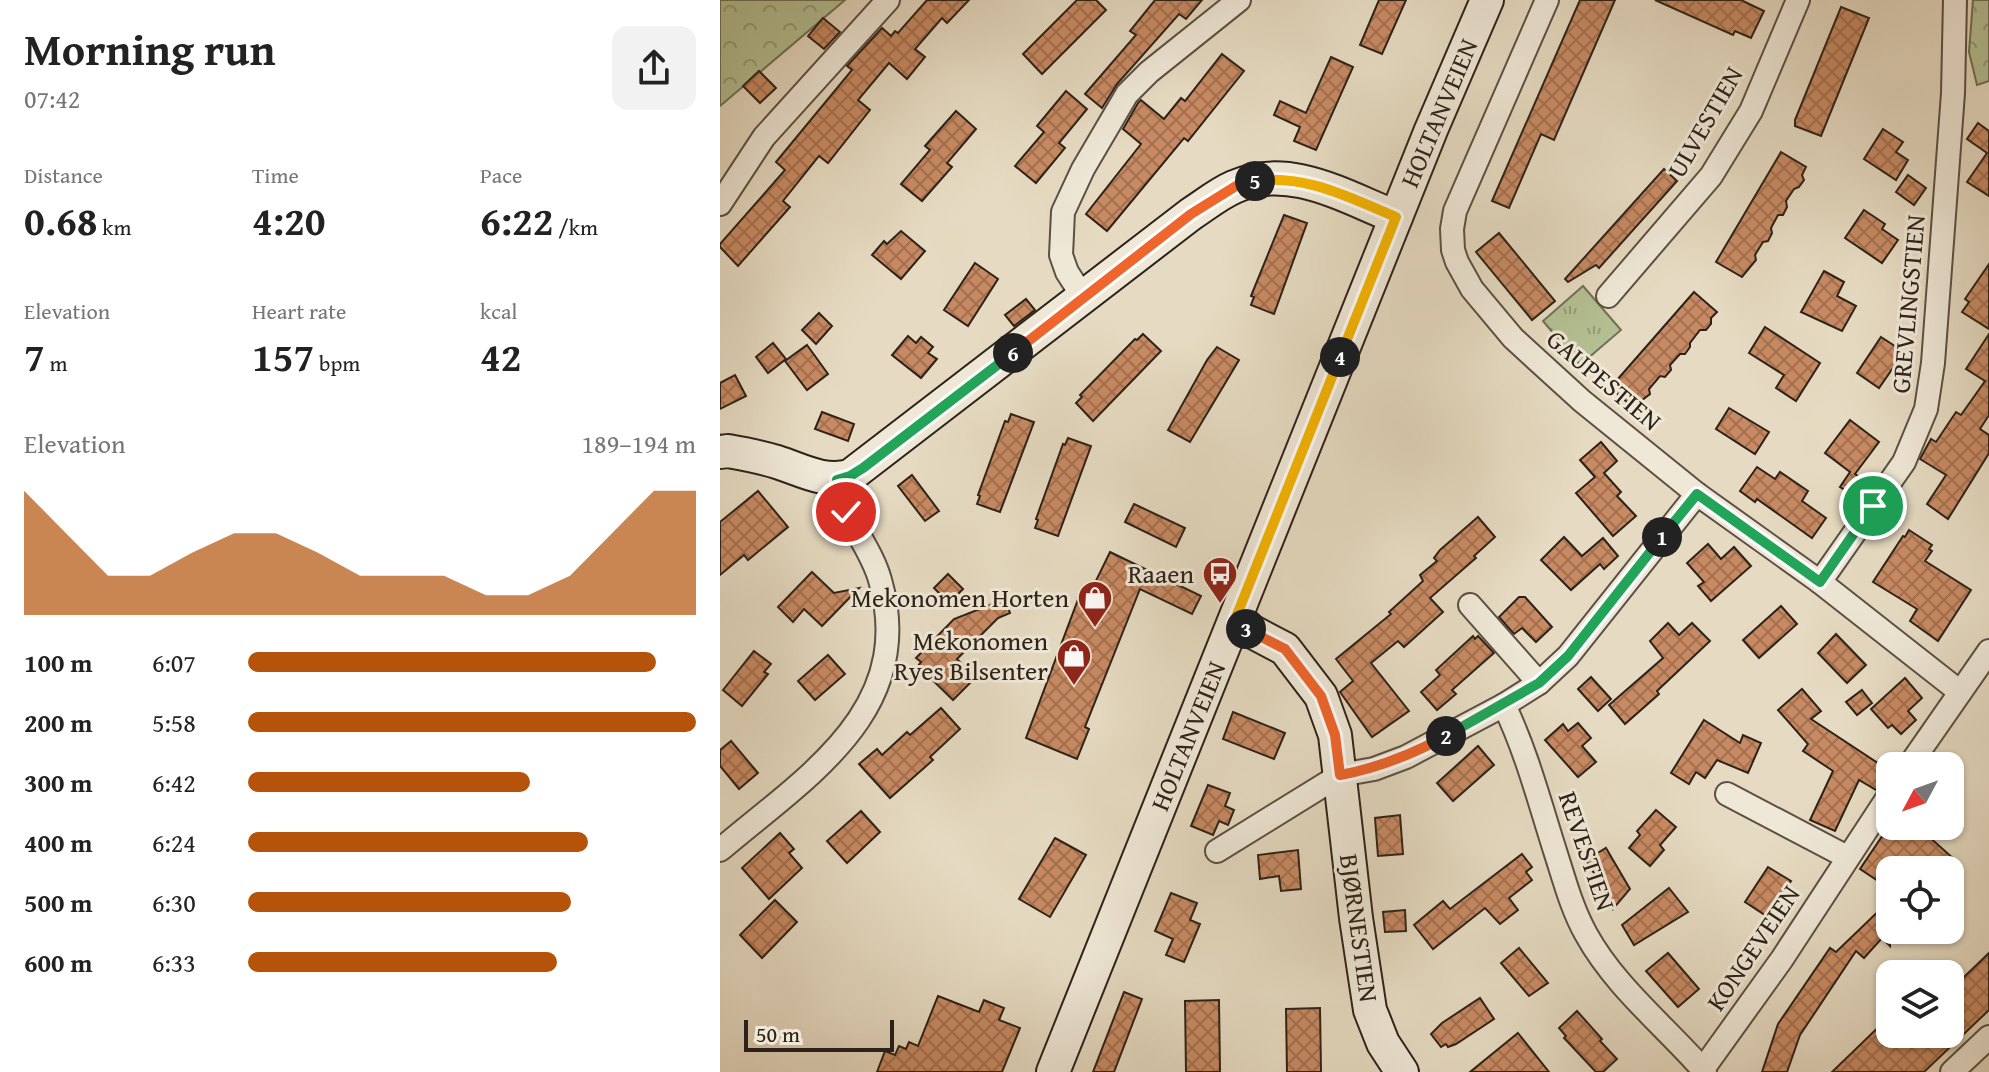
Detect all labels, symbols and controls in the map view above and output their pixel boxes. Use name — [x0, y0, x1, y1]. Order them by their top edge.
text: Morning run — [24, 17, 275, 81]
button: share — [612, 26, 696, 110]
street label: HOLTANVEIEN — [1390, 32, 1487, 193]
street label: ULVESTIEN — [1657, 59, 1752, 185]
text: 07:42 — [24, 79, 80, 118]
text: Distance — [24, 159, 103, 191]
text: Time — [252, 159, 299, 191]
text: Pace — [480, 159, 522, 191]
pin: 5 — [1235, 161, 1275, 201]
text: 5 — [1249, 165, 1261, 197]
text: 0.68 — [24, 191, 97, 250]
text: 4:20 — [252, 191, 325, 250]
text: 6:22 — [480, 191, 553, 250]
text: km — [97, 211, 131, 243]
text: /km — [553, 211, 598, 243]
street label: GREVLINGSTIEN — [1880, 213, 1935, 395]
text: Elevation — [24, 295, 110, 327]
text: Heart rate — [252, 295, 346, 327]
text: kcal — [480, 295, 518, 327]
street label: GAUPESTIEN — [1538, 320, 1670, 439]
text: 7 — [24, 327, 45, 386]
text: 157 — [252, 327, 314, 386]
text: 42 — [480, 327, 521, 386]
pin: 6 — [993, 333, 1033, 373]
text: 6 — [1007, 337, 1019, 369]
pin: 4 — [1320, 337, 1360, 377]
text: 4 — [1334, 341, 1346, 373]
text: m — [45, 347, 68, 379]
text: bpm — [314, 347, 360, 379]
text: Elevation — [24, 424, 126, 463]
text: 189–194 m — [582, 424, 696, 463]
pin — [1839, 472, 1907, 540]
pin — [812, 478, 880, 546]
icon: arrive — [1851, 484, 1895, 528]
icon: check — [824, 490, 868, 534]
pin: 1 — [1642, 517, 1682, 557]
text: 1 — [1656, 521, 1668, 553]
place label: Raaen — [1128, 554, 1194, 593]
bus stop icon: Raaen — [1201, 555, 1239, 605]
place label: Mekonomen Horten — [851, 578, 1069, 617]
shop icon: Mekonomen Horten — [1076, 579, 1114, 629]
pin: 3 — [1226, 609, 1266, 649]
text: 3 — [1240, 613, 1252, 645]
place label: Mekonomen Ryes Bilsenter — [894, 621, 1048, 690]
shop icon: Mekonomen Ryes Bilsenter — [1055, 637, 1093, 687]
text: 100 m — [24, 643, 92, 682]
text: 6:07 — [152, 643, 196, 682]
street label: HOLTANVEIEN — [1140, 655, 1235, 816]
text: 200 m — [24, 703, 92, 742]
text: 5:58 — [152, 703, 196, 742]
pin: 2 — [1426, 716, 1466, 756]
text: 2 — [1440, 720, 1452, 752]
north arrow — [1876, 752, 1964, 840]
map controls — [1876, 752, 1964, 1048]
text: 300 m — [24, 763, 92, 802]
text: 6:42 — [152, 763, 196, 802]
street label: REVESTIEN — [1549, 786, 1626, 916]
text: 400 m — [24, 823, 92, 862]
text: 6:24 — [152, 823, 196, 862]
street label: BJØRNESTIEN — [1330, 851, 1389, 1005]
button: locate — [1876, 856, 1964, 944]
street label: KONGEVEIEN — [1696, 877, 1809, 1018]
text: 500 m — [24, 883, 92, 922]
text: 6:30 — [152, 883, 196, 922]
text: 600 m — [24, 943, 92, 982]
text: 6:33 — [152, 943, 196, 982]
button: layers — [1876, 960, 1964, 1048]
scale bar — [744, 1016, 894, 1052]
text: 50 m — [756, 1018, 800, 1050]

